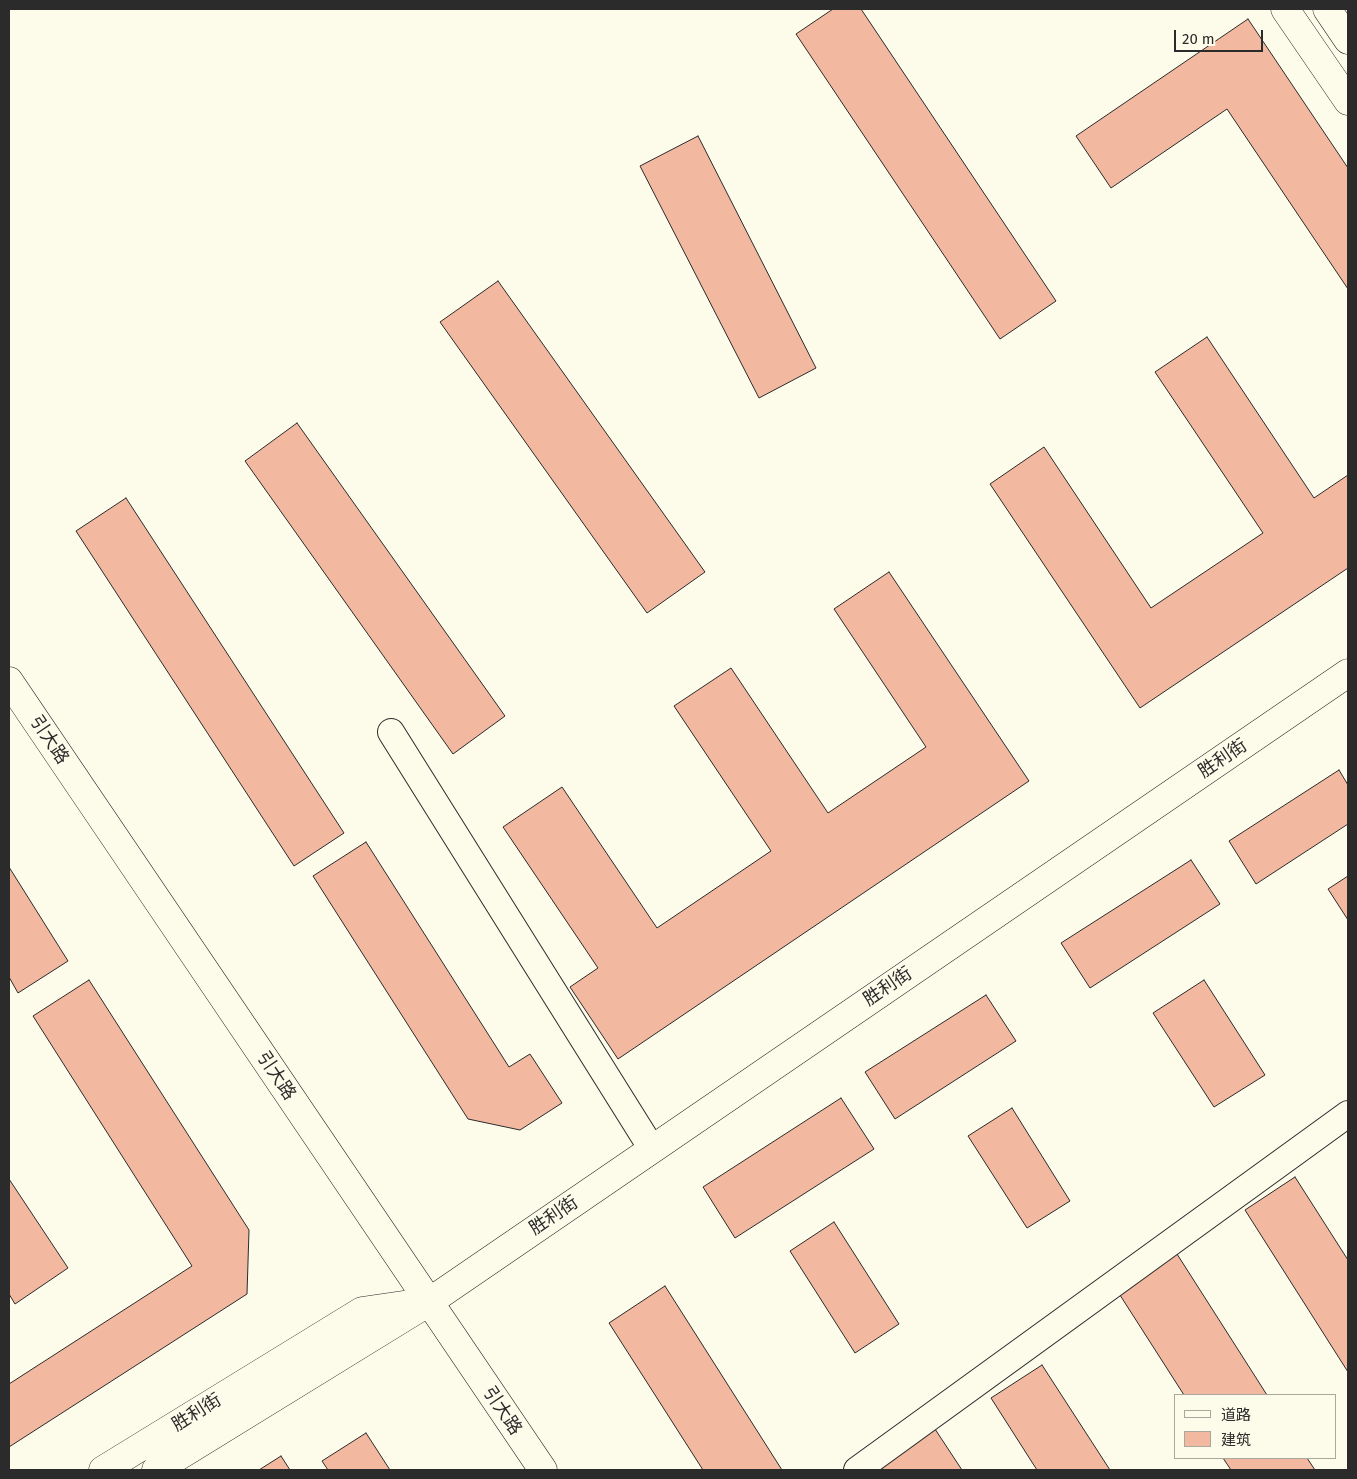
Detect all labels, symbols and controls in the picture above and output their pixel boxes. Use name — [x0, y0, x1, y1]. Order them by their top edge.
scale bar — [1177, 20, 1266, 52]
text: 20 m — [1182, 30, 1215, 48]
street label: 引大路 — [25, 712, 73, 768]
street label: 胜利街 — [1195, 735, 1251, 783]
street label: 胜利街 — [860, 963, 916, 1011]
street label: 引大路 — [252, 1048, 300, 1104]
street label: 胜利街 — [526, 1192, 582, 1240]
street label: 引大路 — [478, 1383, 526, 1439]
street label: 胜利街 — [168, 1390, 226, 1436]
legend — [1174, 1394, 1337, 1459]
text: 道路 — [1221, 1406, 1251, 1424]
text: 建筑 — [1221, 1431, 1251, 1449]

